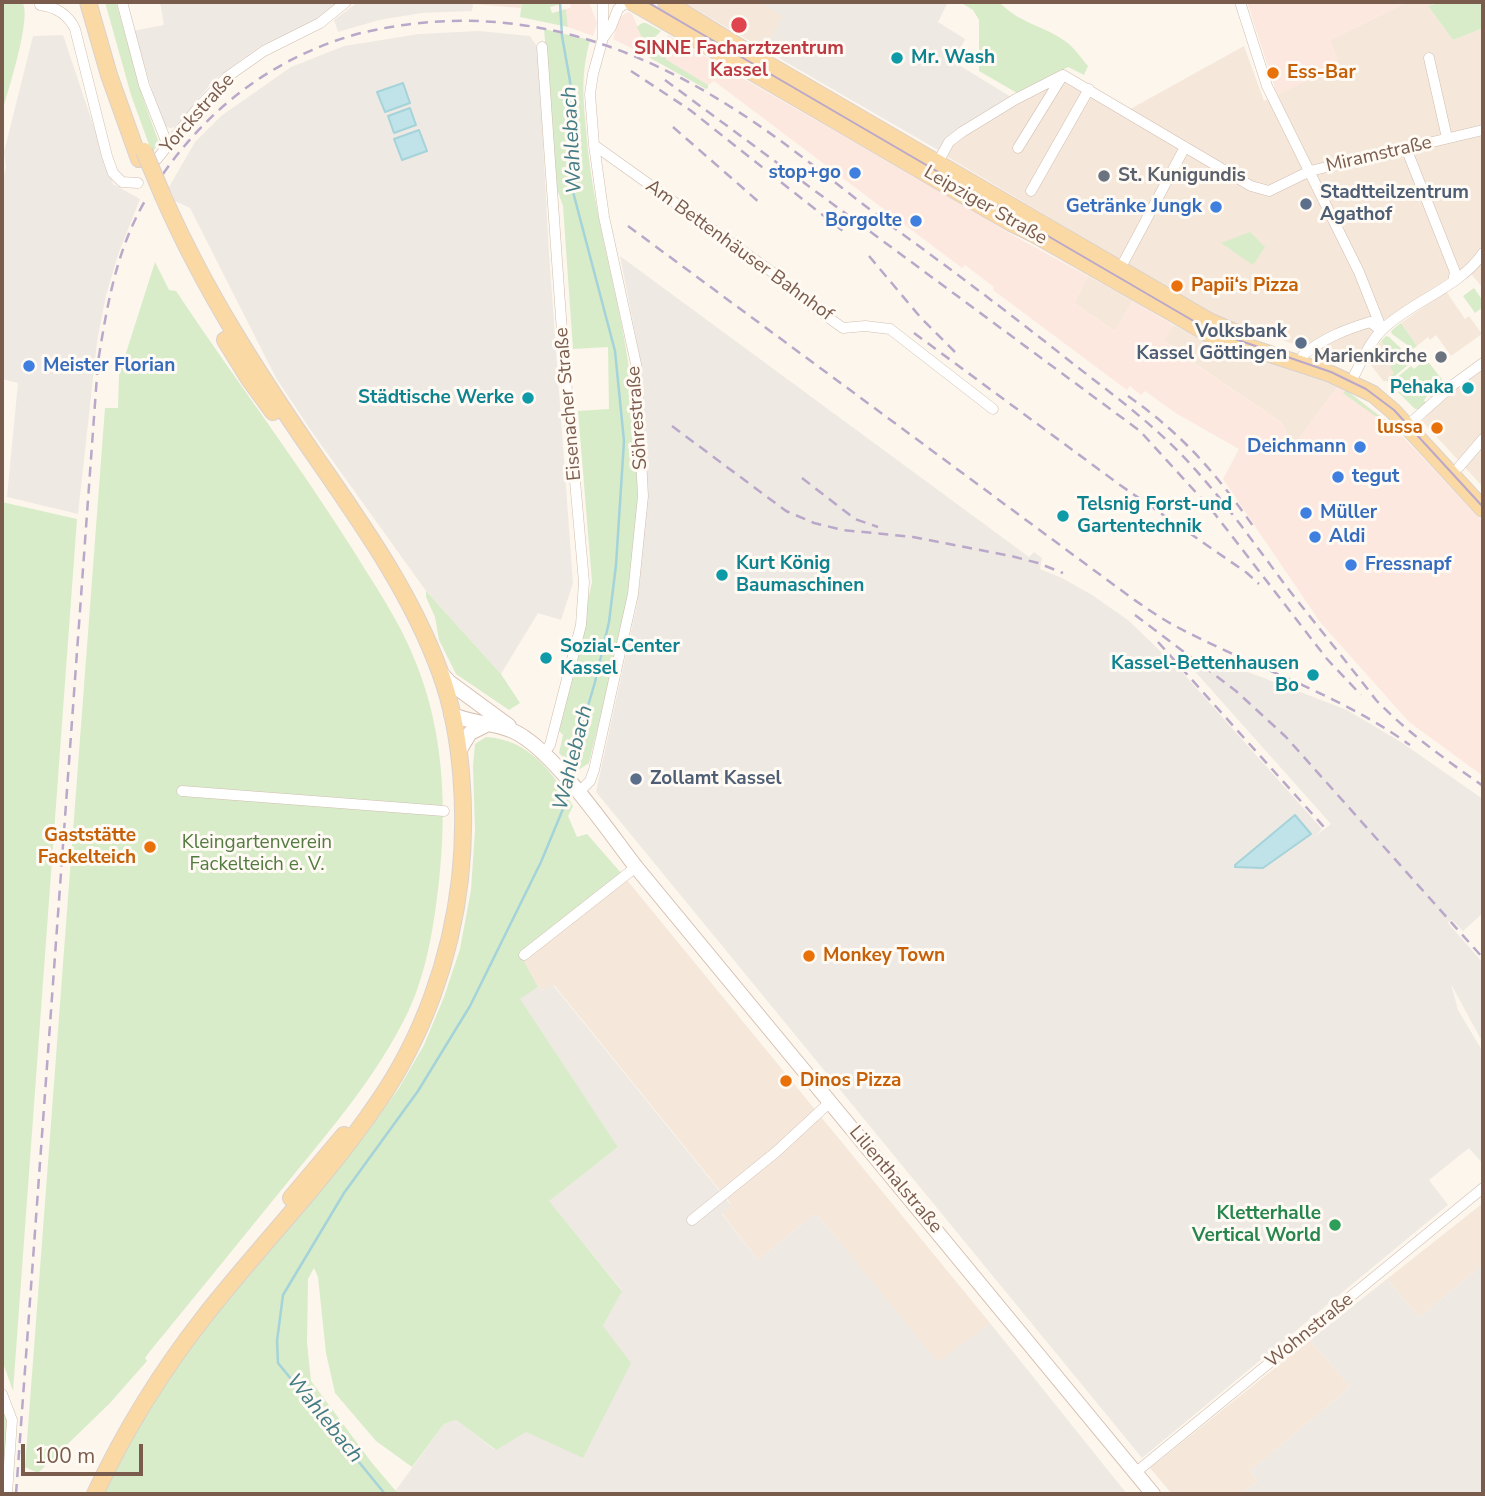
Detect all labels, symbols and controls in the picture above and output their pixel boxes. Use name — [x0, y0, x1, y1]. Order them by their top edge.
marker: SINNE Facharztzentrum Kassel — [729, 15, 749, 35]
place label: SINNE Facharztzentrum Kassel — [634, 38, 844, 82]
place label: Mr. Wash — [911, 47, 995, 69]
marker: Mr. Wash — [889, 50, 905, 66]
place label: Ess-Bar — [1287, 62, 1356, 84]
marker: Ess-Bar — [1265, 65, 1281, 81]
street label: Yorckstraße — [156, 69, 240, 159]
water label: Wahlebach — [558, 86, 588, 194]
street label: Miramstraße — [1324, 132, 1434, 178]
street label: Leipziger Straße — [919, 161, 1051, 251]
place label: stop+go — [768, 162, 841, 184]
marker: stop+go — [847, 165, 863, 181]
place label: St. Kunigundis — [1118, 165, 1246, 187]
marker: St. Kunigundis — [1096, 168, 1112, 184]
street label: Am Bettenhäuser Bahnhof — [641, 175, 837, 327]
place label: Stadtteilzentrum Agathof — [1320, 182, 1469, 226]
place label: Getränke Jungk — [1066, 196, 1202, 218]
marker: Stadtteilzentrum Agathof — [1298, 196, 1314, 212]
marker: Getränke Jungk — [1208, 199, 1224, 215]
place label: Borgolte — [825, 210, 902, 232]
marker: Borgolte — [908, 213, 924, 229]
place label: Papii‘s Pizza — [1191, 275, 1299, 297]
marker: Papii‘s Pizza — [1169, 278, 1185, 294]
place label: Volksbank Kassel Göttingen — [1136, 321, 1287, 365]
street label: Eisenacher Straße — [551, 326, 587, 482]
marker: Volksbank Kassel Göttingen — [1293, 335, 1309, 351]
place label: Marienkirche — [1314, 346, 1427, 368]
marker: Marienkirche — [1433, 349, 1449, 365]
place label: Meister Florian — [43, 355, 175, 377]
marker: Meister Florian — [21, 358, 37, 374]
street label: Söhrestraße — [623, 365, 653, 471]
place label: Pehaka — [1390, 377, 1454, 399]
marker: Pehaka — [1460, 380, 1476, 396]
place label: Städtische Werke — [358, 387, 514, 409]
marker: Städtische Werke — [520, 390, 536, 406]
place label: lussa — [1377, 417, 1423, 439]
marker: lussa — [1429, 420, 1445, 436]
place label: Deichmann — [1247, 436, 1346, 458]
marker: Deichmann — [1352, 439, 1368, 455]
place label: tegut — [1352, 466, 1399, 488]
marker: tegut — [1330, 469, 1346, 485]
place label: Telsnig Forst-und Gartentechnik — [1077, 494, 1232, 538]
place label: Müller — [1320, 502, 1377, 524]
marker: Müller — [1298, 505, 1314, 521]
marker: Telsnig Forst-und Gartentechnik — [1055, 508, 1071, 524]
place label: Aldi — [1329, 526, 1365, 548]
marker: Aldi — [1307, 529, 1323, 545]
place label: Kurt König Baumaschinen — [736, 553, 864, 597]
place label: Fressnapf — [1365, 554, 1451, 576]
marker: Fressnapf — [1343, 557, 1359, 573]
marker: Kurt König Baumaschinen — [714, 567, 730, 583]
place label: Sozial-Center Kassel — [560, 636, 680, 680]
marker: Sozial-Center Kassel — [538, 650, 554, 666]
place label: Kassel-Bettenhausen Bo — [1111, 653, 1299, 697]
marker: Kassel-Bettenhausen Bo — [1305, 667, 1321, 683]
water label: Wahlebach — [549, 703, 599, 813]
place label: Zollamt Kassel — [650, 768, 782, 790]
marker: Zollamt Kassel — [628, 771, 644, 787]
place label: Gaststätte Fackelteich — [38, 825, 136, 869]
park label: Kleingartenverein Fackelteich e. V. — [182, 832, 332, 876]
marker: Gaststätte Fackelteich — [142, 839, 158, 855]
place label: Monkey Town — [823, 945, 945, 967]
marker: Monkey Town — [801, 948, 817, 964]
place label: Dinos Pizza — [800, 1070, 901, 1092]
marker: Dinos Pizza — [778, 1073, 794, 1089]
street label: Lilienthalstraße — [844, 1122, 946, 1238]
place label: Kletterhalle Vertical World — [1192, 1203, 1321, 1247]
marker: Kletterhalle Vertical World — [1327, 1217, 1343, 1233]
street label: Wohnstraße — [1262, 1289, 1358, 1373]
water label: Wahlebach — [280, 1369, 368, 1469]
scale bar — [24, 1430, 147, 1474]
text: 100 m — [34, 1442, 95, 1470]

